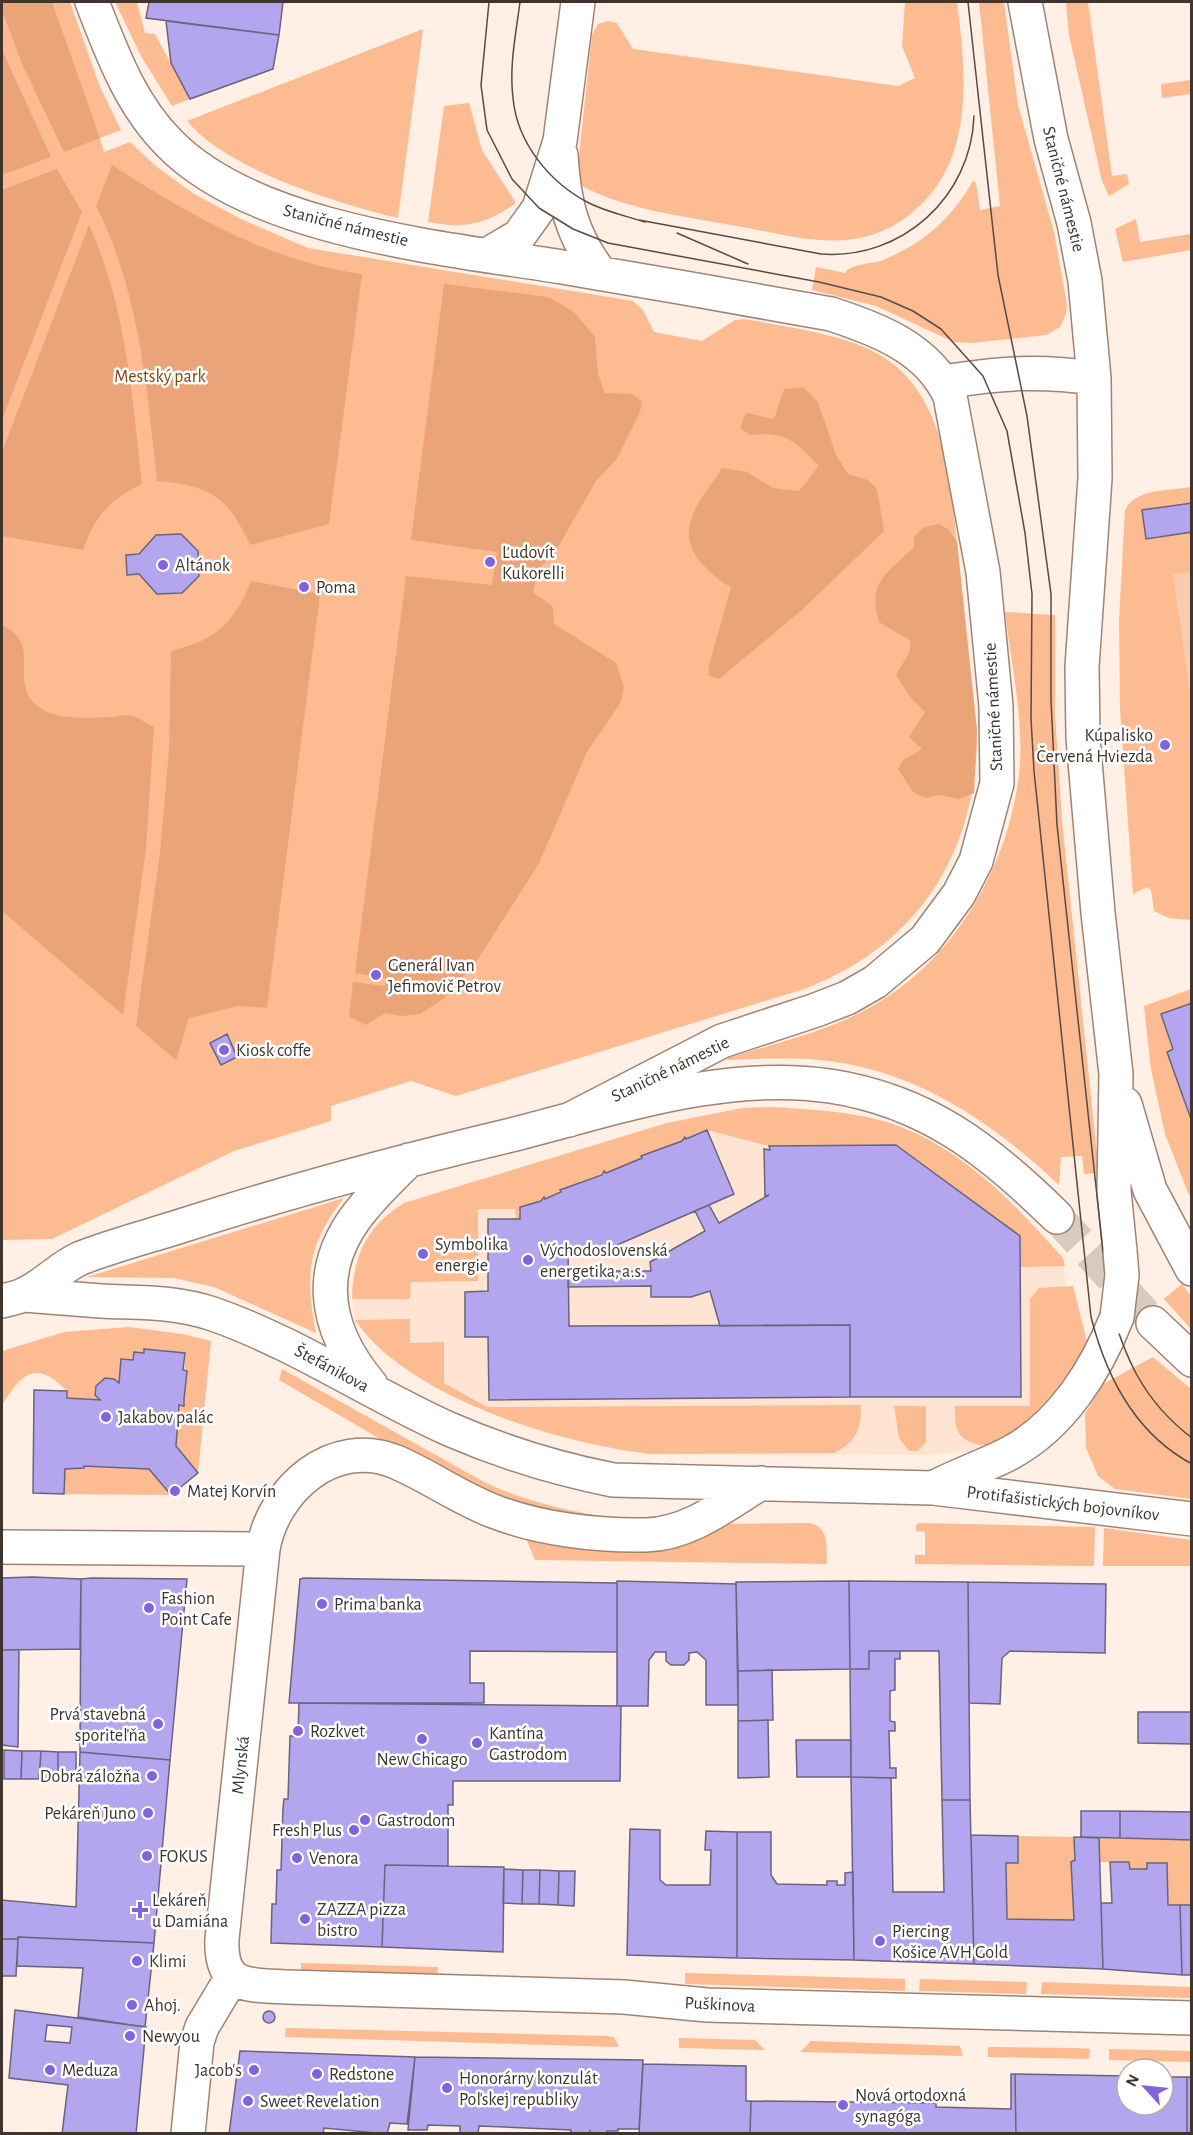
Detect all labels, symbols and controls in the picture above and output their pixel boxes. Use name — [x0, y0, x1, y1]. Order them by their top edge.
street label: Staničné námestie — [1039, 125, 1087, 254]
street label: Staničné námestie — [281, 202, 410, 250]
park label: Mestský park — [114, 368, 206, 386]
place label: Ľudovít Kukorelli — [502, 544, 565, 583]
marker: Ľudovít Kukorelli — [483, 555, 497, 569]
place label: Altánok — [175, 557, 231, 575]
marker: Altánok — [156, 558, 170, 572]
place label: Poma — [316, 579, 356, 597]
marker: Poma — [297, 580, 311, 594]
street label: Staničné námestie — [982, 642, 1006, 772]
place label: Kúpalisko Červená Hviezda — [1037, 727, 1153, 766]
marker: Kúpalisko Červená Hviezda — [1158, 738, 1172, 752]
place label: Generál Ivan Jefimovič Petrov — [388, 957, 501, 996]
marker: Generál Ivan Jefimovič Petrov — [369, 968, 383, 982]
street label: Staničné námestie — [609, 1034, 732, 1106]
place label: Kiosk coffe — [236, 1042, 311, 1060]
marker: Kiosk coffe — [217, 1043, 231, 1057]
place label: Symbolika energie — [435, 1236, 508, 1275]
place label: Východoslovenská energetika, a.s. — [540, 1242, 668, 1281]
marker: Symbolika energie — [416, 1247, 430, 1261]
marker: Východoslovenská energetika, a.s. — [521, 1253, 535, 1267]
street label: Štefánikova — [291, 1339, 373, 1396]
place label: Jakabov palác — [118, 1409, 213, 1427]
marker: Jakabov palác — [99, 1410, 113, 1424]
place label: Matej Korvín — [187, 1483, 276, 1501]
street label: Protifašistických bojovníkov — [966, 1483, 1161, 1525]
marker: Matej Korvín — [168, 1484, 182, 1498]
place label: Fashion Point Cafe — [161, 1590, 232, 1629]
place label: Prima banka — [334, 1596, 422, 1614]
marker: Prima banka — [315, 1597, 329, 1611]
marker: Fashion Point Cafe — [142, 1601, 156, 1615]
place label: Prvá stavebná sporiteľňa — [49, 1706, 146, 1745]
marker: Prvá stavebná sporiteľňa — [151, 1717, 165, 1731]
place label: Rozkvet — [310, 1723, 365, 1741]
marker: Rozkvet — [291, 1724, 305, 1738]
place label: Kantína Gastrodom — [489, 1725, 567, 1764]
marker: New Chicago — [415, 1732, 429, 1746]
street label: Mlynská — [229, 1735, 253, 1795]
marker: Kantína Gastrodom — [470, 1736, 484, 1750]
place label: New Chicago — [376, 1751, 468, 1769]
place label: Dobrá záložňa — [40, 1768, 140, 1786]
marker: Dobrá záložňa — [145, 1769, 159, 1783]
place label: Pekáreň Juno — [44, 1805, 136, 1823]
marker: Pekáreň Juno — [141, 1806, 155, 1820]
place label: Gastrodom — [377, 1812, 455, 1830]
marker: Gastrodom — [358, 1813, 372, 1827]
place label: Fresh Plus — [272, 1822, 342, 1840]
marker: Fresh Plus — [347, 1823, 361, 1837]
place label: FOKUS — [159, 1848, 208, 1866]
marker: FOKUS — [140, 1849, 154, 1863]
place label: Venora — [309, 1850, 359, 1868]
marker: Venora — [290, 1851, 304, 1865]
place label: Lekáreň u Damiána — [152, 1892, 228, 1931]
place label: ZAZZA pizza bistro — [317, 1901, 406, 1940]
marker: Lekáreň u Damiána — [133, 1903, 147, 1917]
marker: ZAZZA pizza bistro — [298, 1912, 312, 1926]
place label: Piercing Košice AVH Gold — [892, 1923, 1008, 1962]
marker: Piercing Košice AVH Gold — [873, 1934, 887, 1948]
place label: Klimi — [149, 1953, 186, 1971]
marker: Klimi — [130, 1954, 144, 1968]
street label: Puškinova — [684, 1994, 756, 2016]
place label: Ahoj. — [144, 1997, 181, 2015]
marker: Ahoj. — [125, 1998, 139, 2012]
place label: Newyou — [142, 2028, 200, 2046]
marker: Newyou — [123, 2029, 137, 2043]
north arrow — [1115, 2057, 1175, 2117]
place label: Meduza — [62, 2062, 118, 2080]
place label: Jacob's — [195, 2062, 242, 2080]
marker: Meduza — [43, 2063, 57, 2077]
marker: Jacob's — [247, 2063, 261, 2077]
place label: Redstone — [329, 2066, 394, 2084]
marker: Redstone — [310, 2067, 324, 2081]
place label: Honorárny konzulát Poľskej republiky — [459, 2070, 598, 2109]
text: N — [1123, 2072, 1142, 2089]
marker: Honorárny konzulát Poľskej republiky — [440, 2081, 454, 2095]
place label: Nová ortodoxná synagóga — [855, 2087, 966, 2126]
place label: Sweet Revelation — [260, 2093, 379, 2111]
marker: Sweet Revelation — [241, 2094, 255, 2108]
marker: Nová ortodoxná synagóga — [836, 2098, 850, 2112]

